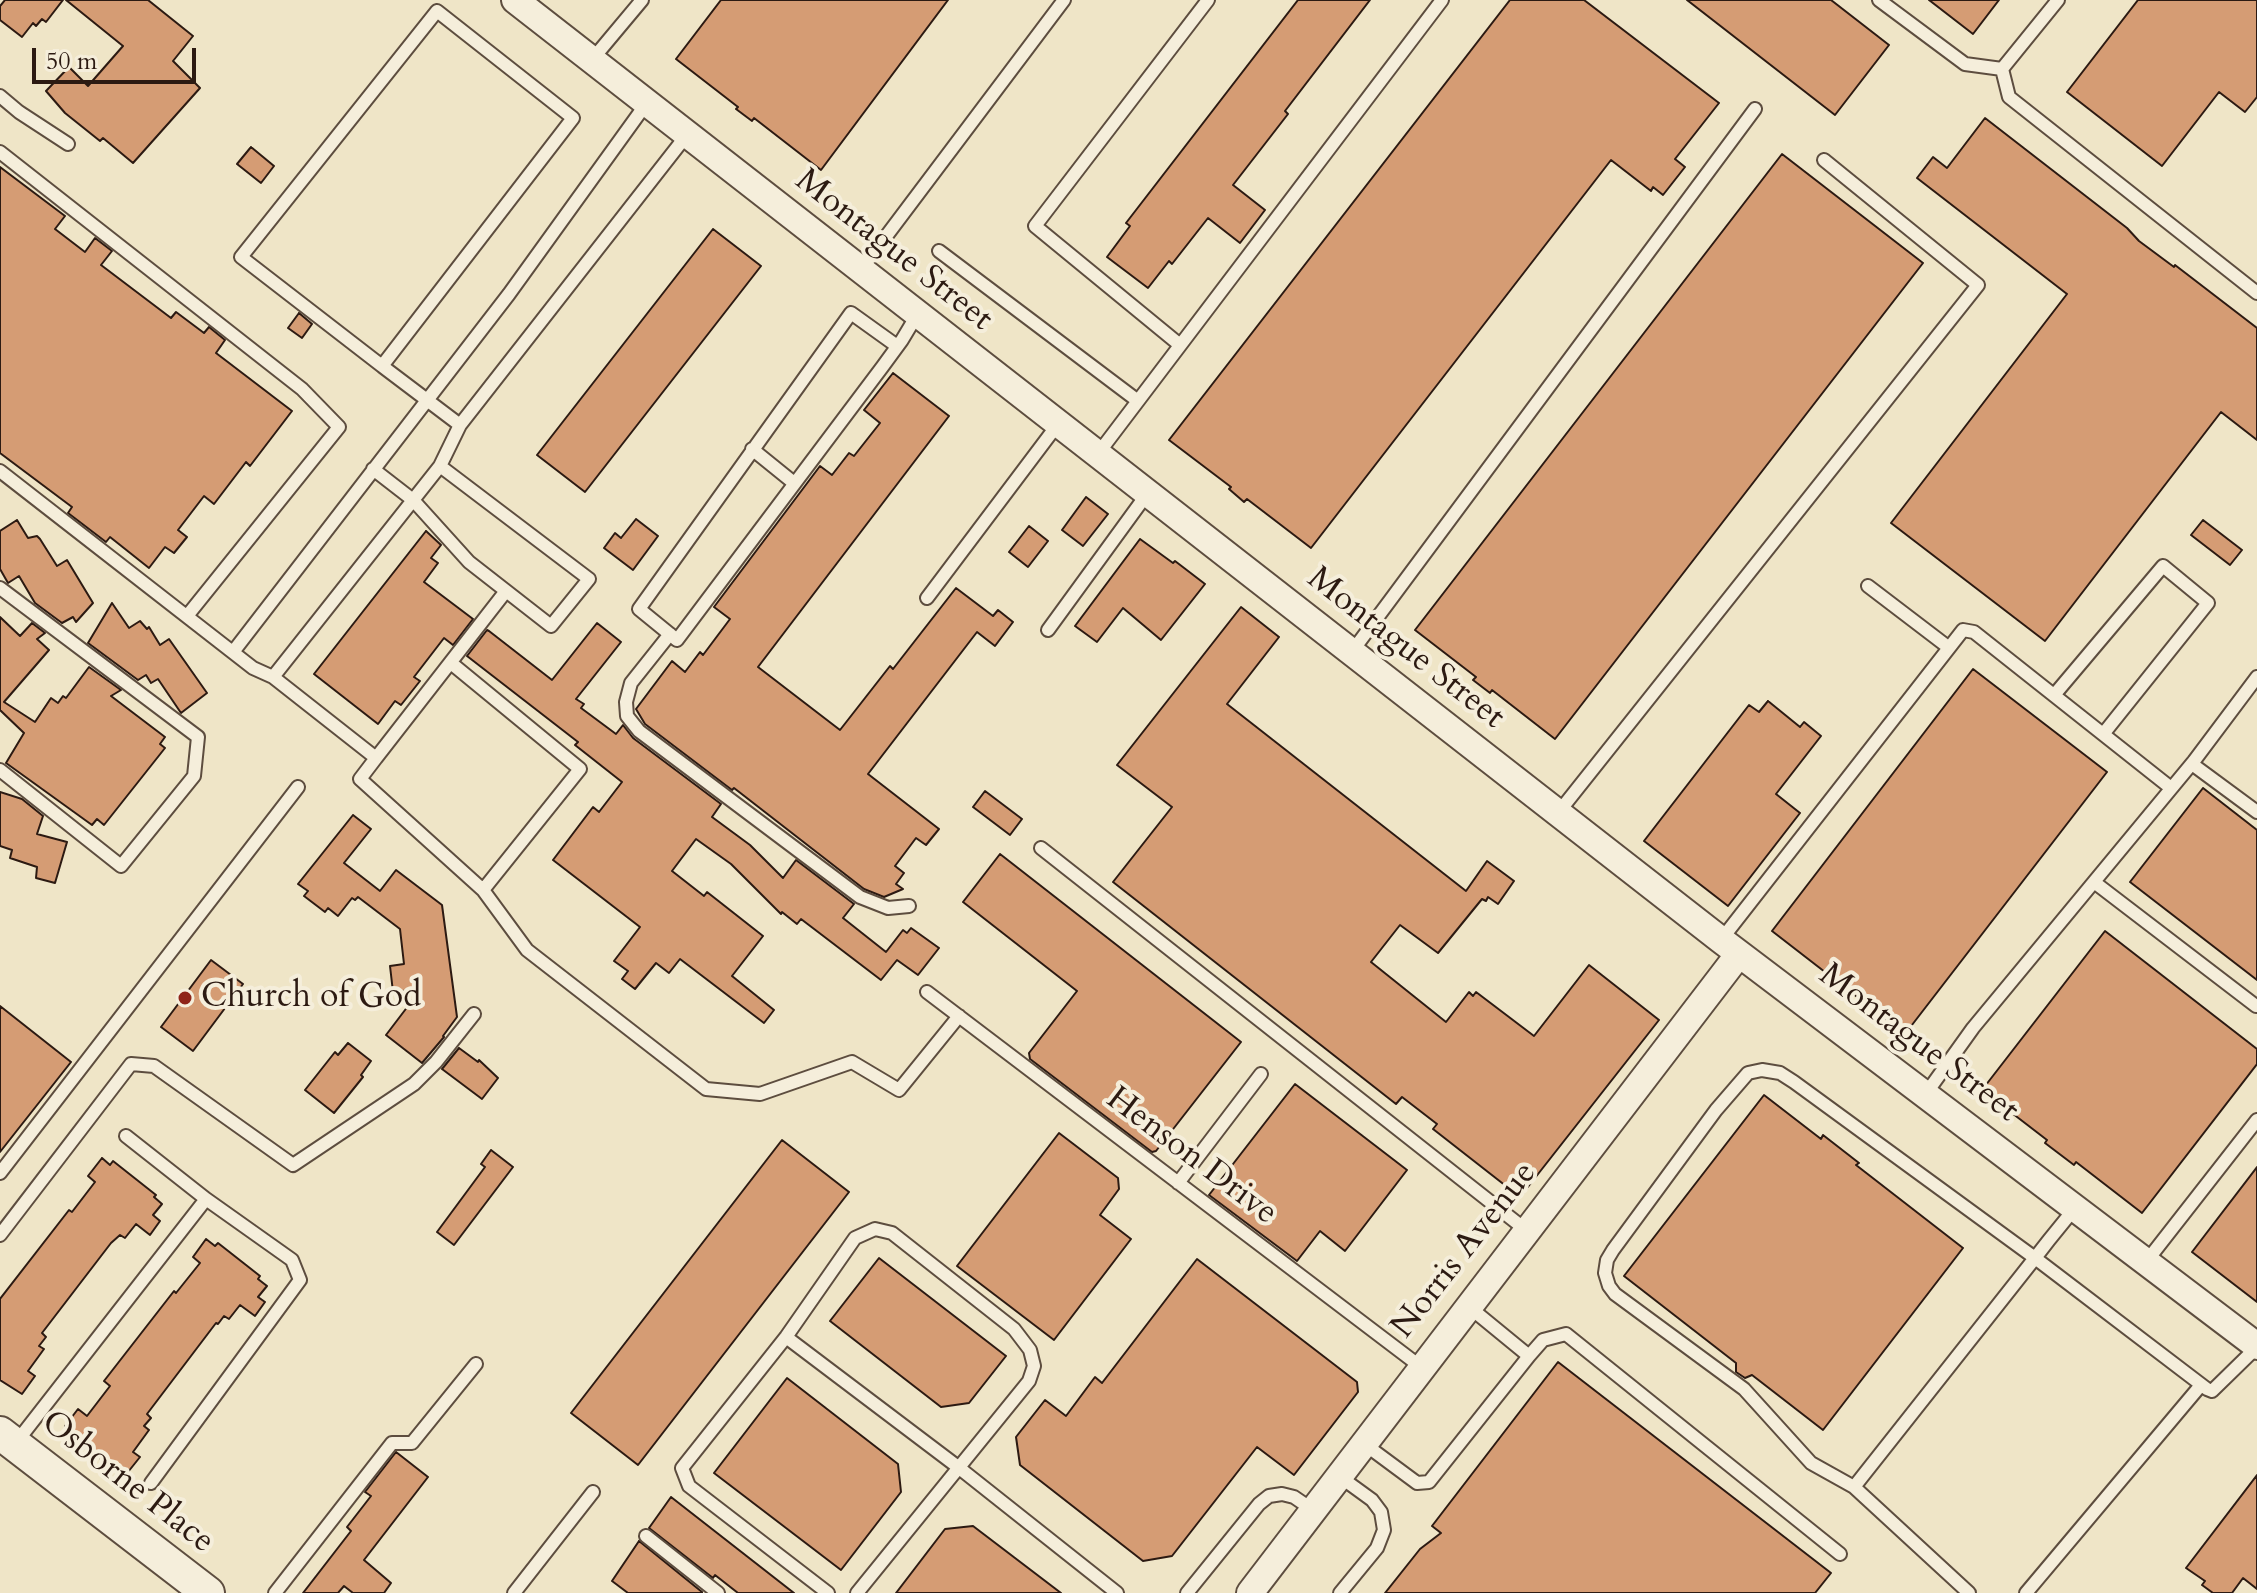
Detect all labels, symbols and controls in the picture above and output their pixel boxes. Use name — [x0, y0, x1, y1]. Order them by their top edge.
scale bar — [36, 32, 200, 82]
text: 50 m — [46, 45, 97, 78]
street label: Montague Street — [786, 161, 1000, 341]
street label: Montague Street — [1298, 559, 1512, 739]
street label: Montague Street — [1810, 956, 2026, 1132]
place label: Church of God — [201, 978, 421, 1018]
marker: Church of God — [176, 989, 194, 1007]
street label: Henson Drive — [1097, 1079, 1285, 1235]
street label: Norris Avenue — [1384, 1155, 1546, 1347]
street label: Osborne Place — [32, 1403, 222, 1563]

